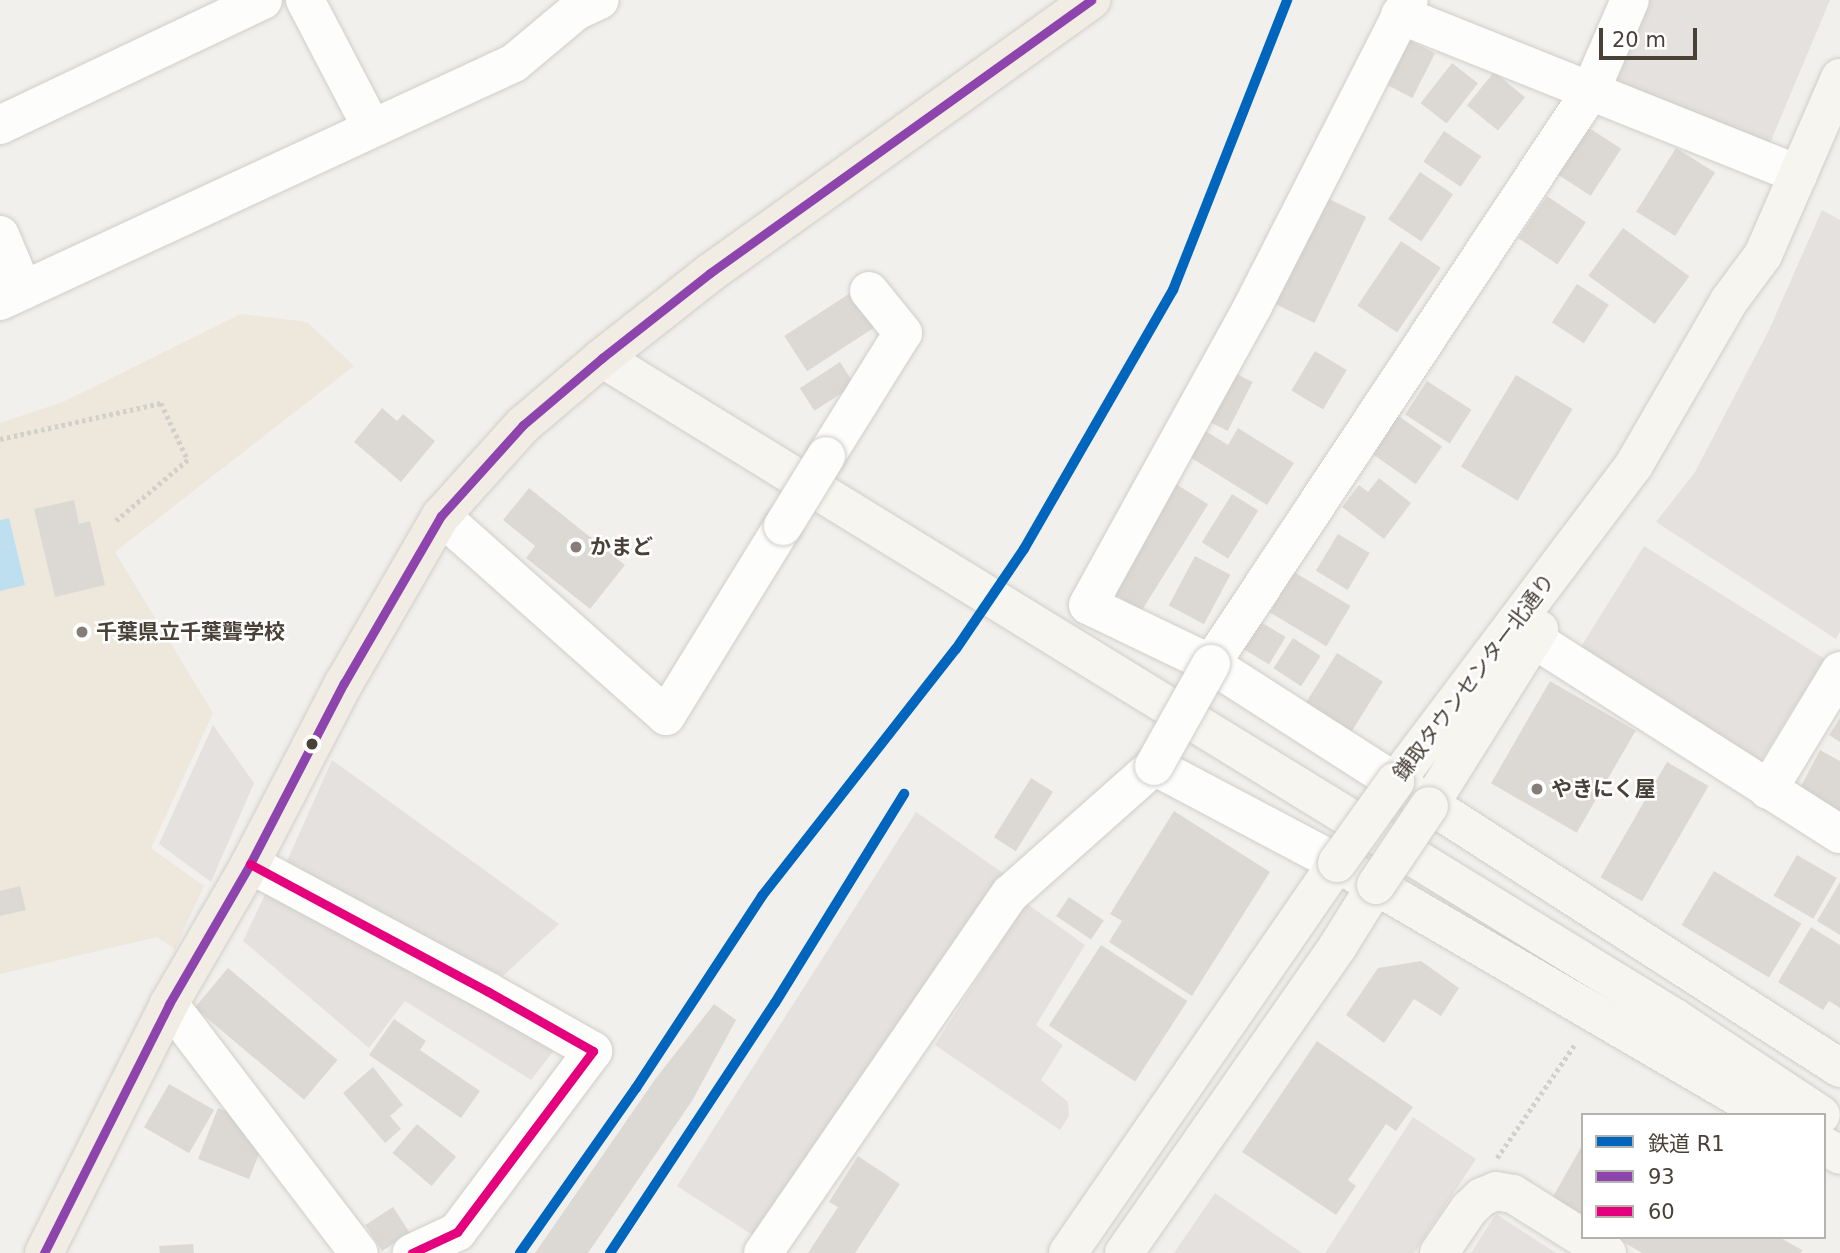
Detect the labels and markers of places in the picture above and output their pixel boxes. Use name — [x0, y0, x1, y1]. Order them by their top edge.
place label: かまど — [590, 534, 653, 560]
marker: かまど — [568, 539, 584, 555]
place label: 千葉県立千葉聾学校 — [96, 619, 285, 645]
marker: 千葉県立千葉聾学校 — [74, 624, 90, 640]
unlabelled marker — [305, 737, 319, 751]
place label: やきにく屋 — [1551, 776, 1656, 802]
marker: やきにく屋 — [1529, 781, 1545, 797]

